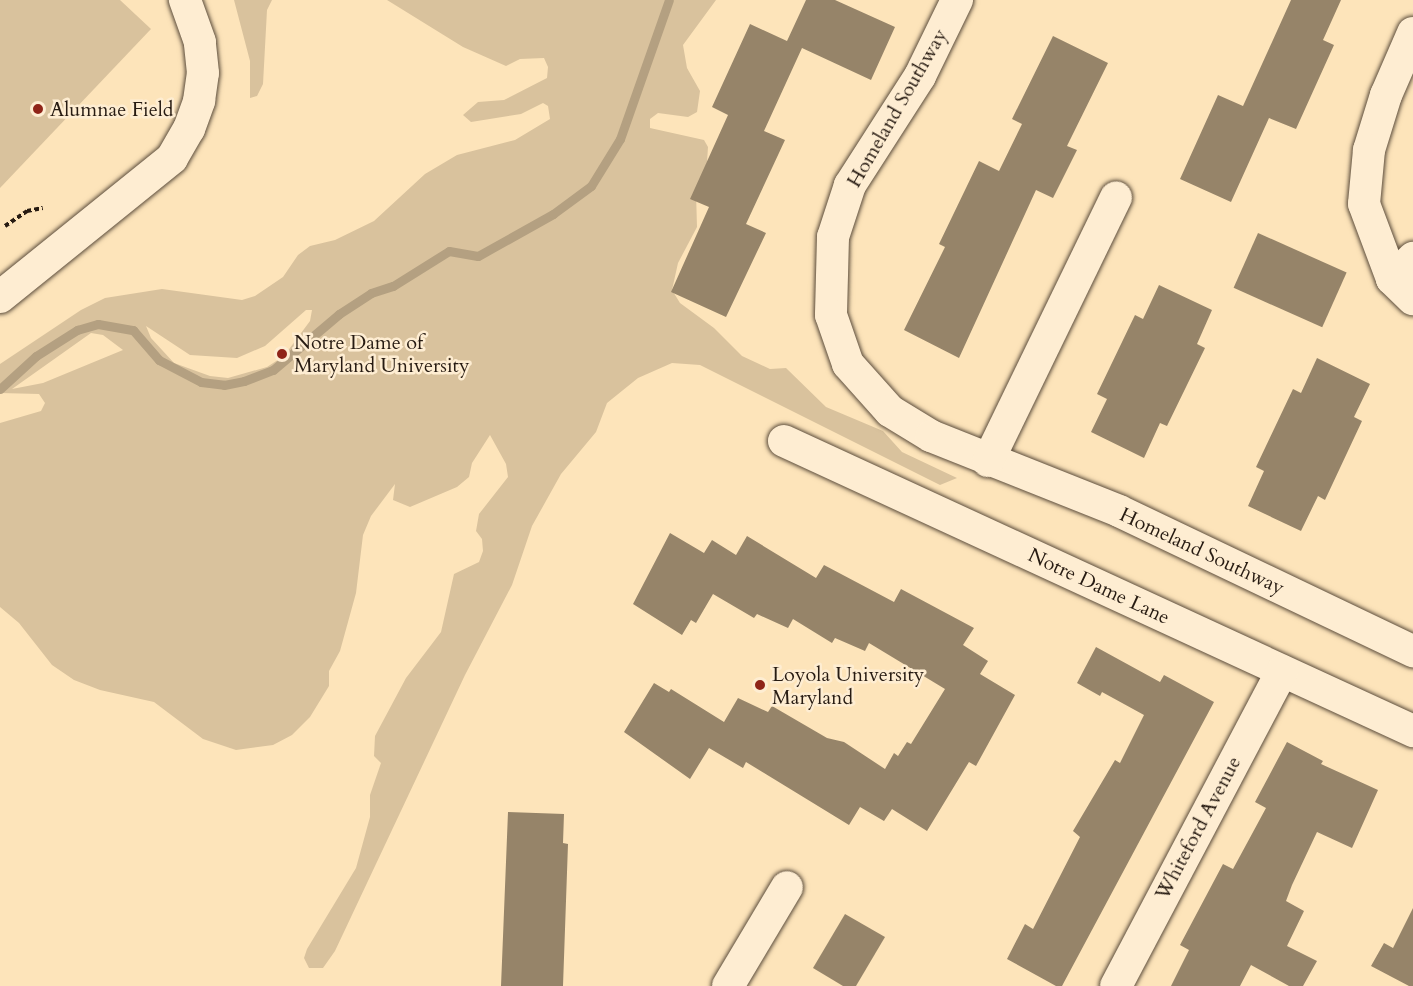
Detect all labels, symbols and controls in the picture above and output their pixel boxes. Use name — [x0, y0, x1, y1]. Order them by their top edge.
street label: Homeland Southway — [842, 24, 952, 192]
place label: Alumnae Field — [50, 97, 174, 121]
marker: Alumnae Field — [31, 102, 45, 116]
place label: Notre Dame of Maryland University — [294, 330, 469, 377]
marker: Notre Dame of Maryland University — [275, 347, 289, 361]
street label: Homeland Southway — [1116, 502, 1288, 600]
street label: Notre Dame Lane — [1024, 543, 1174, 629]
place label: Loyola University Maryland — [772, 662, 924, 709]
marker: Loyola University Maryland — [753, 678, 767, 692]
street label: Whiteford Avenue — [1150, 752, 1246, 904]

